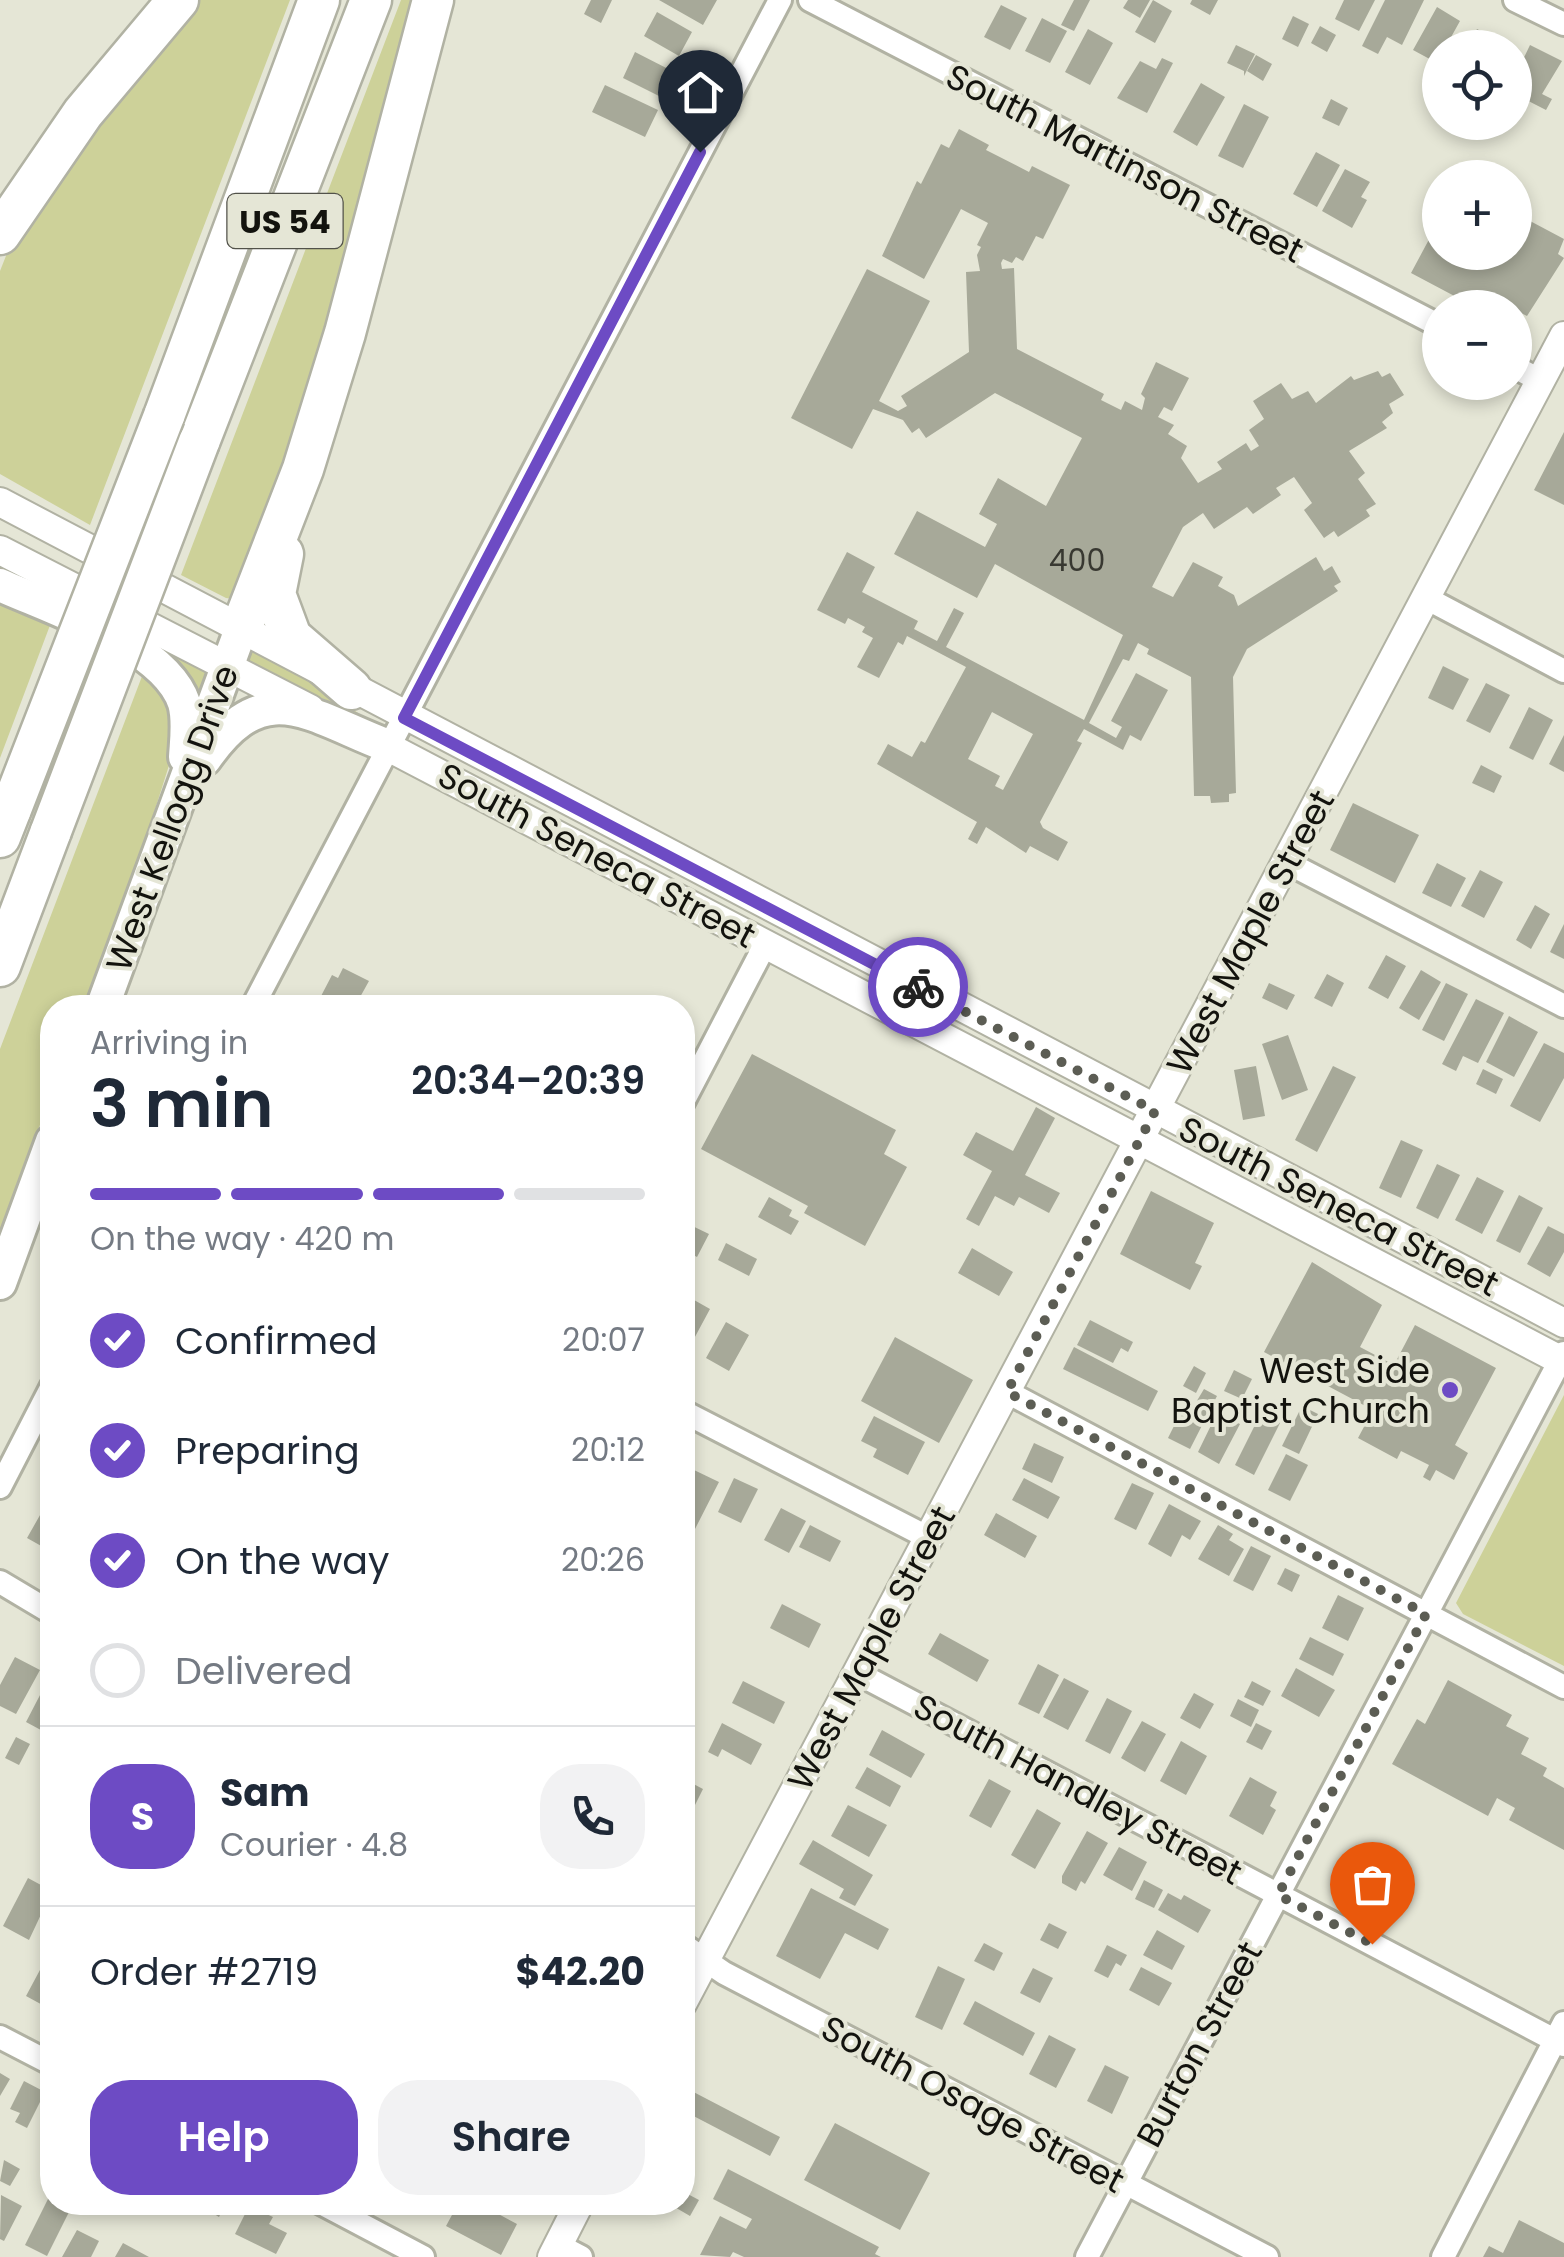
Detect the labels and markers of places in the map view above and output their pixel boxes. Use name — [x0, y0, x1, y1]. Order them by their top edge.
pin — [658, 50, 743, 153]
place label: West Side Baptist Church — [1171, 1346, 1430, 1435]
marker: West Side Baptist Church — [1439, 1379, 1461, 1401]
pin — [1330, 1842, 1415, 1945]

